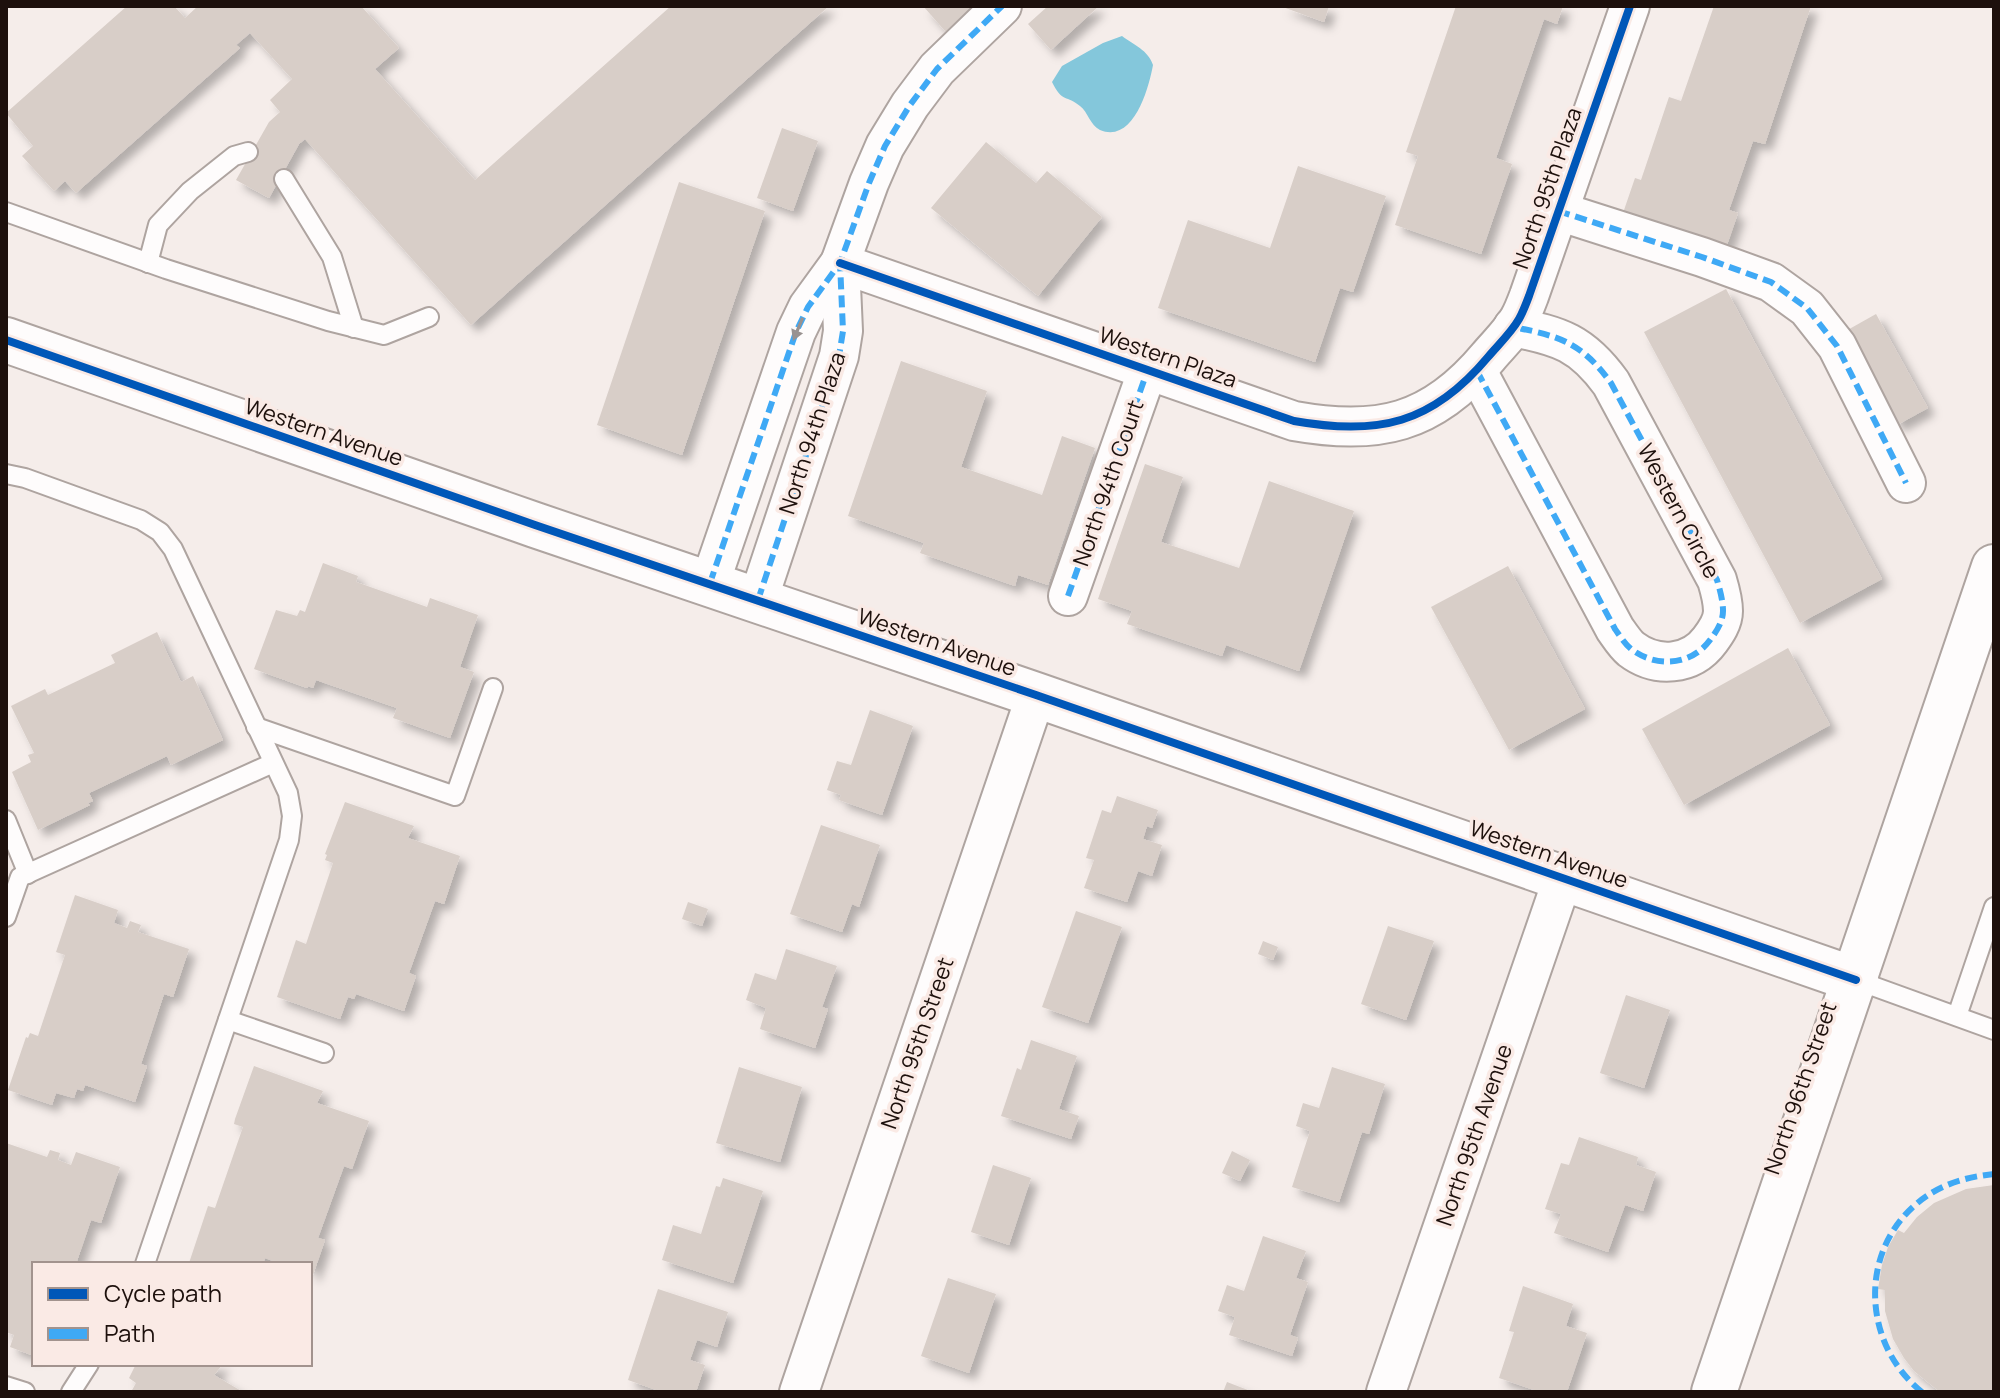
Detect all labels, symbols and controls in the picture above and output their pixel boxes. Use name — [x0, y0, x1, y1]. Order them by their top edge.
street label: North 95th Plaza — [1505, 103, 1589, 273]
one-way arrow — [792, 317, 805, 341]
street label: Western Plaza — [1095, 319, 1241, 395]
street label: North 94th Plaza — [772, 348, 852, 518]
street label: Western Avenue — [241, 391, 407, 473]
street label: North 94th Court — [1066, 396, 1151, 570]
street label: Western Circle — [1631, 438, 1727, 584]
street label: Western Avenue — [854, 601, 1020, 683]
street label: Western Avenue — [1466, 813, 1632, 895]
street label: North 95th Street — [874, 953, 960, 1133]
street label: North 96th Street — [1756, 998, 1844, 1178]
street label: North 95th Avenue — [1429, 1040, 1519, 1230]
legend — [32, 1262, 312, 1366]
text: Cycle path — [104, 1276, 222, 1309]
text: Path — [104, 1316, 155, 1349]

